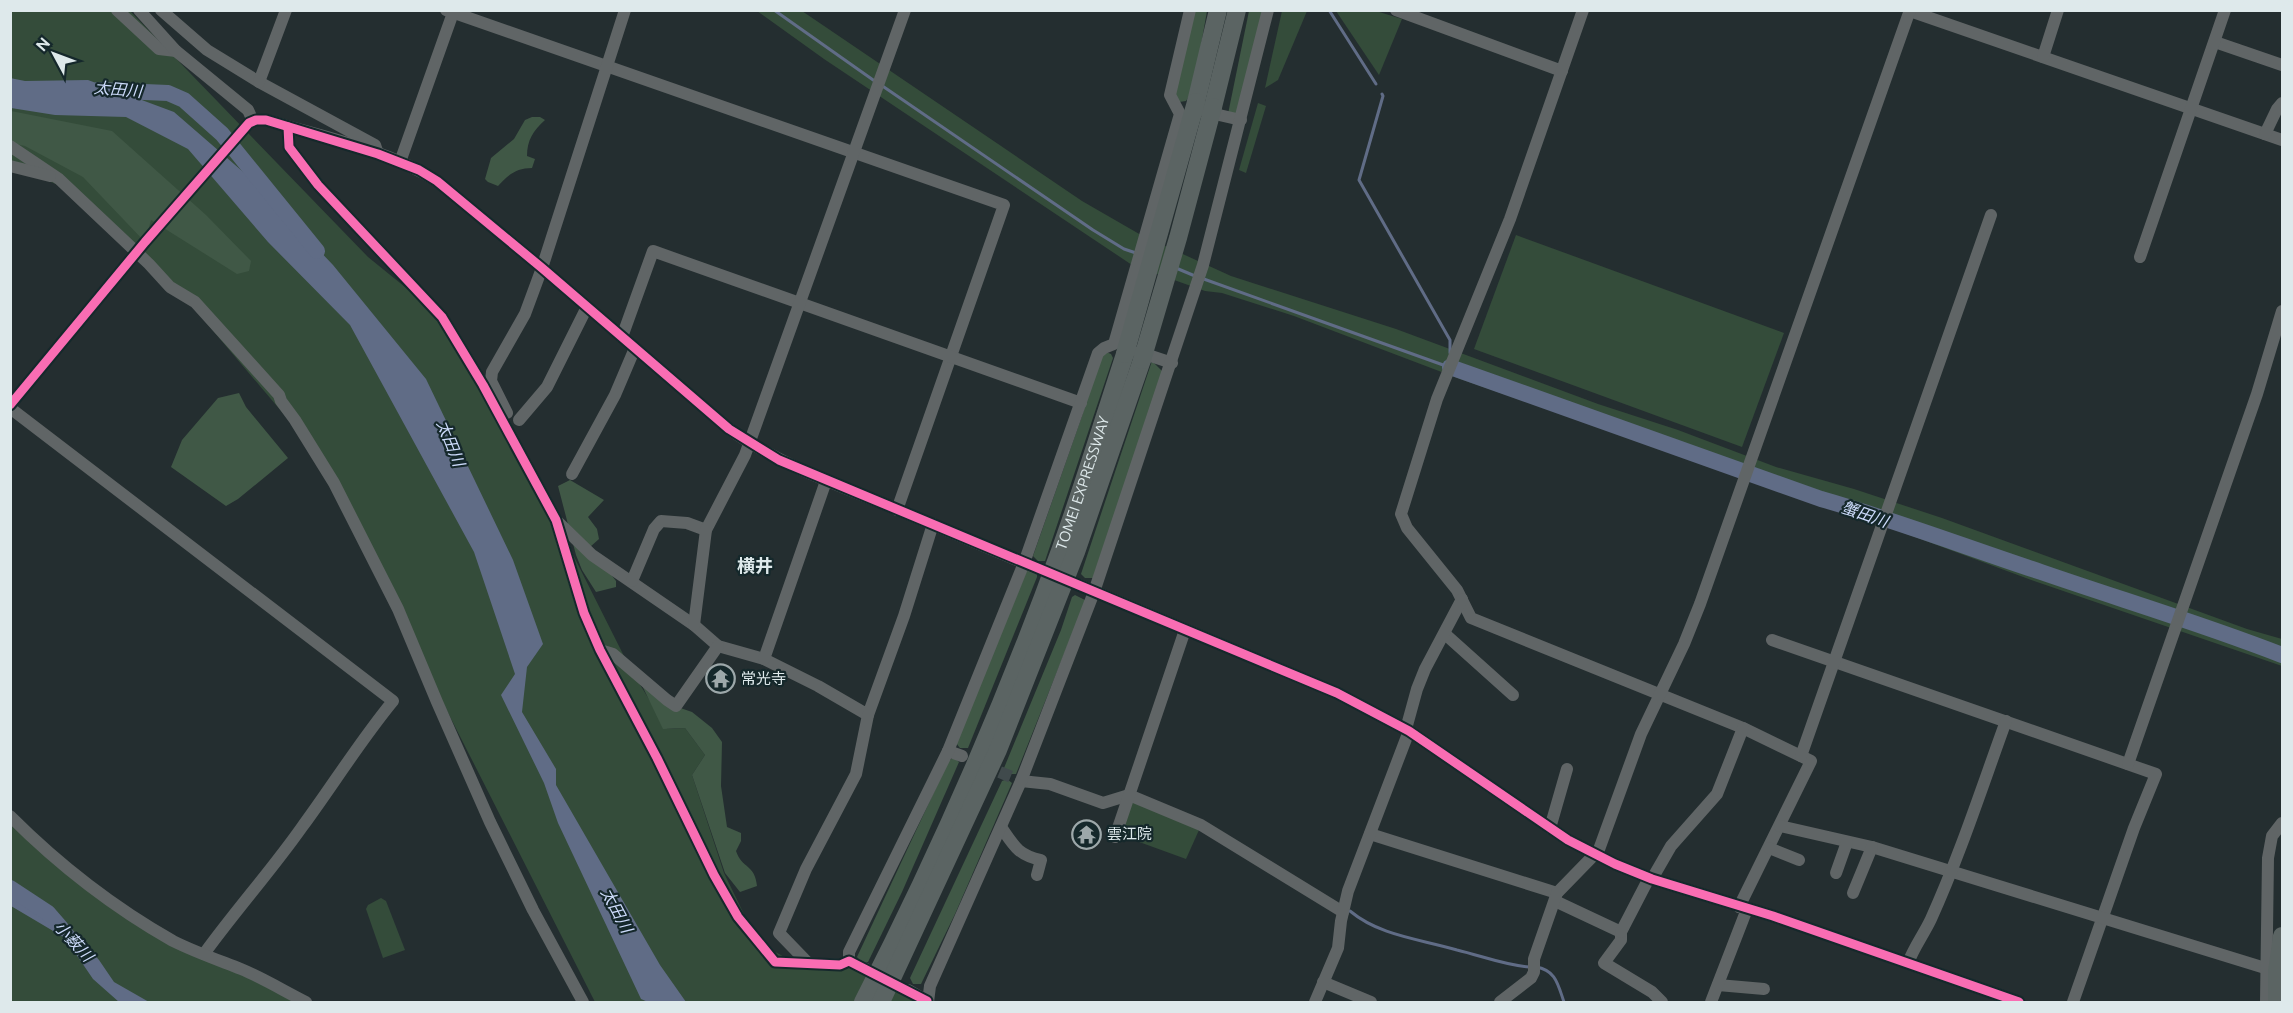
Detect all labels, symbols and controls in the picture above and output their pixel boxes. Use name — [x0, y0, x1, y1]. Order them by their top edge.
north arrow — [24, 24, 84, 84]
text: N — [32, 34, 53, 55]
water label: 太田川 — [93, 78, 145, 100]
street label: TOMEI EXPRESSWAY — [1052, 414, 1112, 552]
water label: 太田川 — [434, 417, 469, 470]
water label: 蟹田川 — [1839, 498, 1893, 531]
district label: 横井 — [737, 555, 773, 575]
temple icon: 常光寺 — [704, 663, 736, 695]
place label: 常光寺 — [741, 670, 786, 687]
temple icon: 雲江院 — [1070, 818, 1102, 850]
place label: 雲江院 — [1107, 825, 1152, 842]
water label: 太田川 — [598, 885, 637, 937]
water label: 小薮川 — [51, 917, 98, 966]

